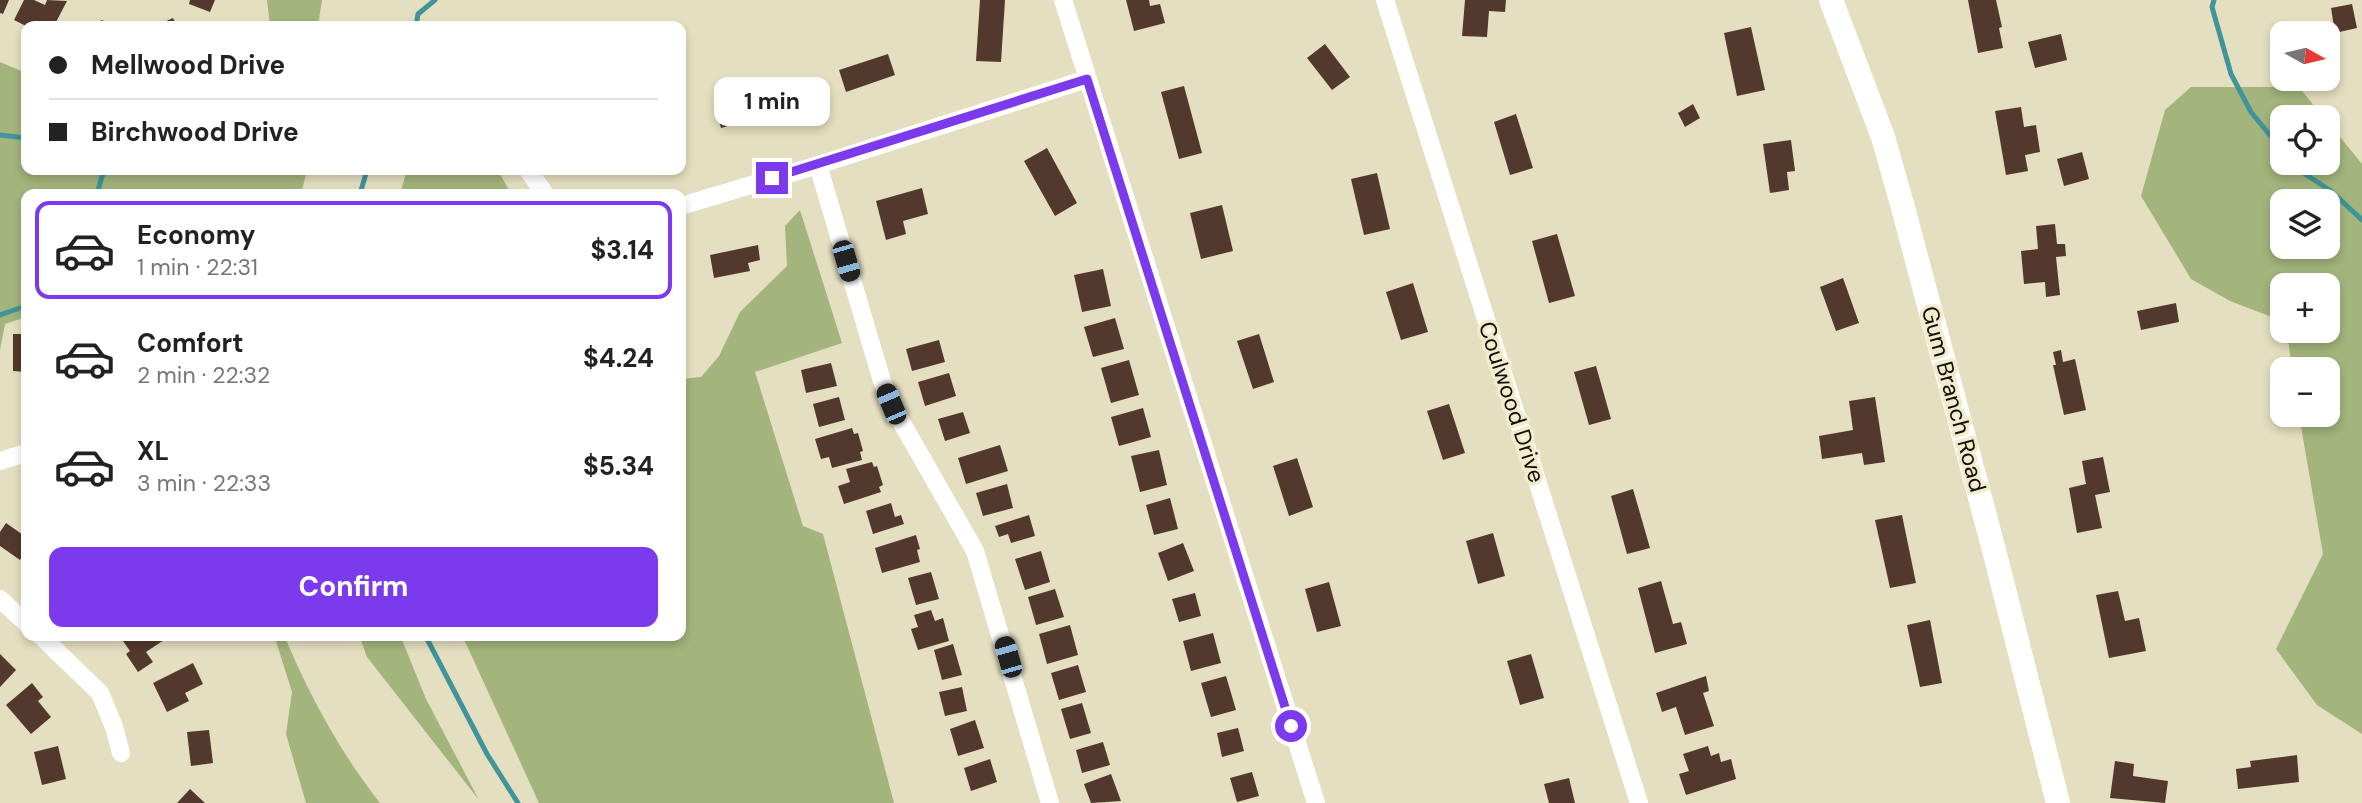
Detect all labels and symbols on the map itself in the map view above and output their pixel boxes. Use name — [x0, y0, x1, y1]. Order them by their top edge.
north arrow — [2270, 21, 2340, 91]
callout: 1 min — [714, 76, 830, 125]
route end — [756, 162, 788, 194]
car — [831, 238, 862, 284]
street label: Gum Branch Road — [1915, 303, 1993, 495]
street label: Coulwood Drive — [1472, 318, 1552, 486]
car — [874, 381, 909, 427]
car — [993, 634, 1024, 680]
route start — [1275, 710, 1307, 742]

